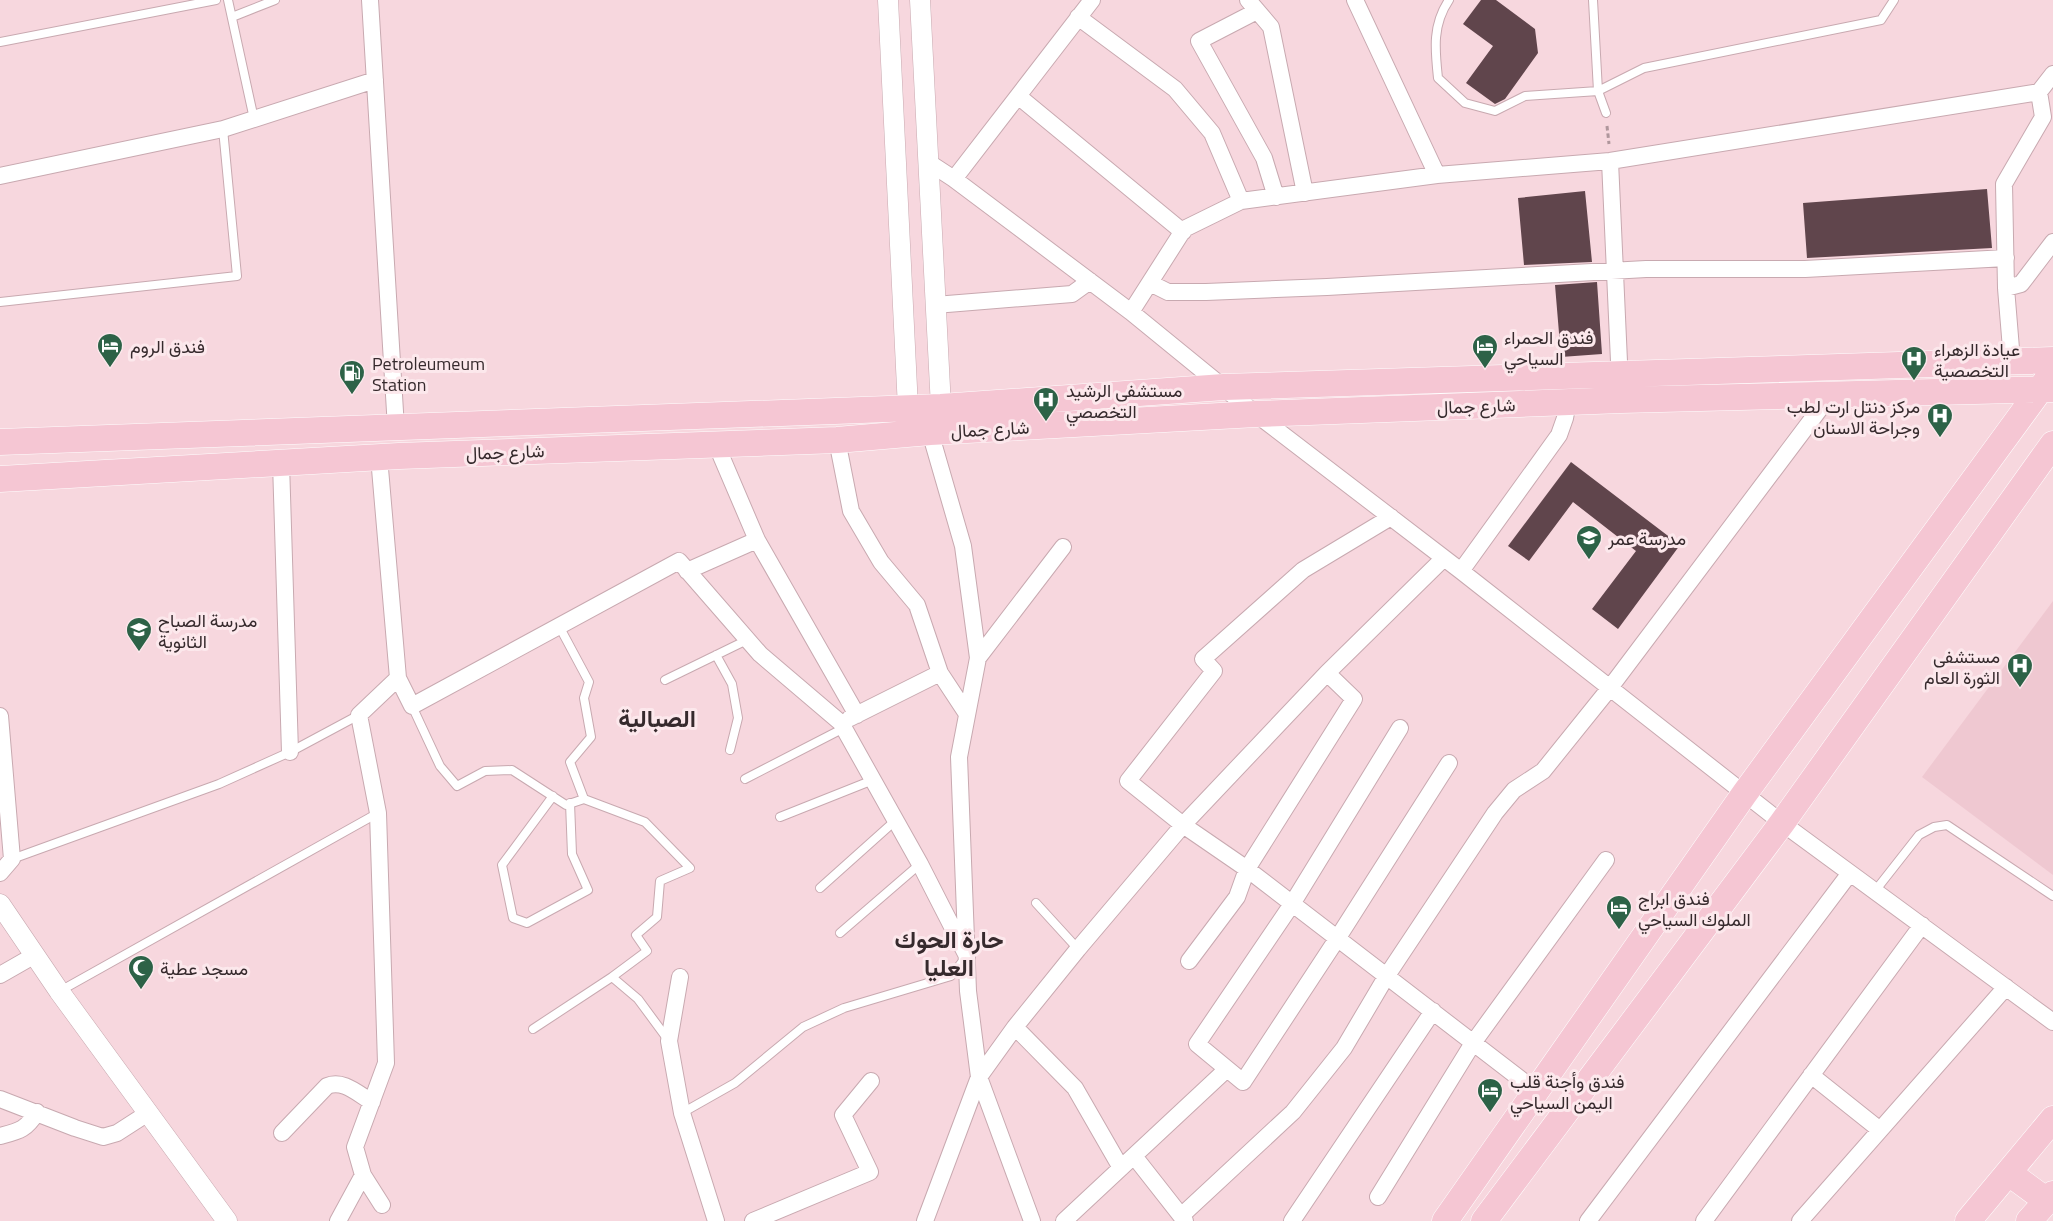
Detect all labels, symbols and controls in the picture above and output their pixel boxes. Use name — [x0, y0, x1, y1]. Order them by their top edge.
place label: فندق الحمراء السياحي — [1504, 324, 1593, 374]
hotel icon: فندق الروم — [95, 331, 125, 369]
hotel icon: فندق الحمراء السياحي — [1470, 332, 1500, 370]
place label: فندق الروم — [130, 333, 205, 360]
place label: عيادة الزهراء التخصصية — [1934, 336, 2020, 384]
hospital icon: عيادة الزهراء التخصصية — [1899, 344, 1929, 382]
place label: Petroleumeum Station — [372, 350, 485, 398]
fuel station icon: Petroleumeum Station — [337, 358, 367, 396]
place label: مستشفى الرشيد التخصصي — [1066, 377, 1182, 427]
hospital icon: مستشفى الرشيد التخصصي — [1031, 385, 1061, 423]
street label: شارع جمال — [1436, 391, 1516, 421]
place label: مركز دنتل ارت لطب وجراحة الاسنان — [1787, 393, 1920, 441]
hospital icon: مركز دنتل ارت لطب وجراحة الاسنان — [1925, 401, 1955, 439]
street label: شارع جمال — [950, 413, 1030, 445]
street label: شارع جمال — [465, 437, 545, 467]
school or university icon: مدرسة عمر — [1574, 523, 1604, 561]
place label: مدرسة عمر — [1607, 525, 1686, 552]
place label: مدرسة الصباح الثانوية — [158, 607, 257, 655]
school or university icon: مدرسة الصباح الثانوية — [124, 615, 154, 653]
place label: مستشفى الثورة العام — [1924, 643, 2000, 691]
hospital icon: مستشفى الثورة العام — [2005, 651, 2035, 689]
district label: الصبالية — [618, 700, 696, 736]
place label: فندق ابراج الملوك السياحي — [1638, 885, 1751, 935]
hotel icon: فندق ابراج الملوك السياحي — [1604, 893, 1634, 931]
district label: حارة الحوك العليا — [894, 921, 1004, 985]
mosque icon: مسجد عطية — [126, 953, 156, 991]
place label: مسجد عطية — [160, 955, 248, 982]
place label: فندق وأجنة قلب اليمن السياحي — [1510, 1068, 1625, 1118]
hotel icon: فندق وأجنة قلب اليمن السياحي — [1475, 1076, 1505, 1114]

